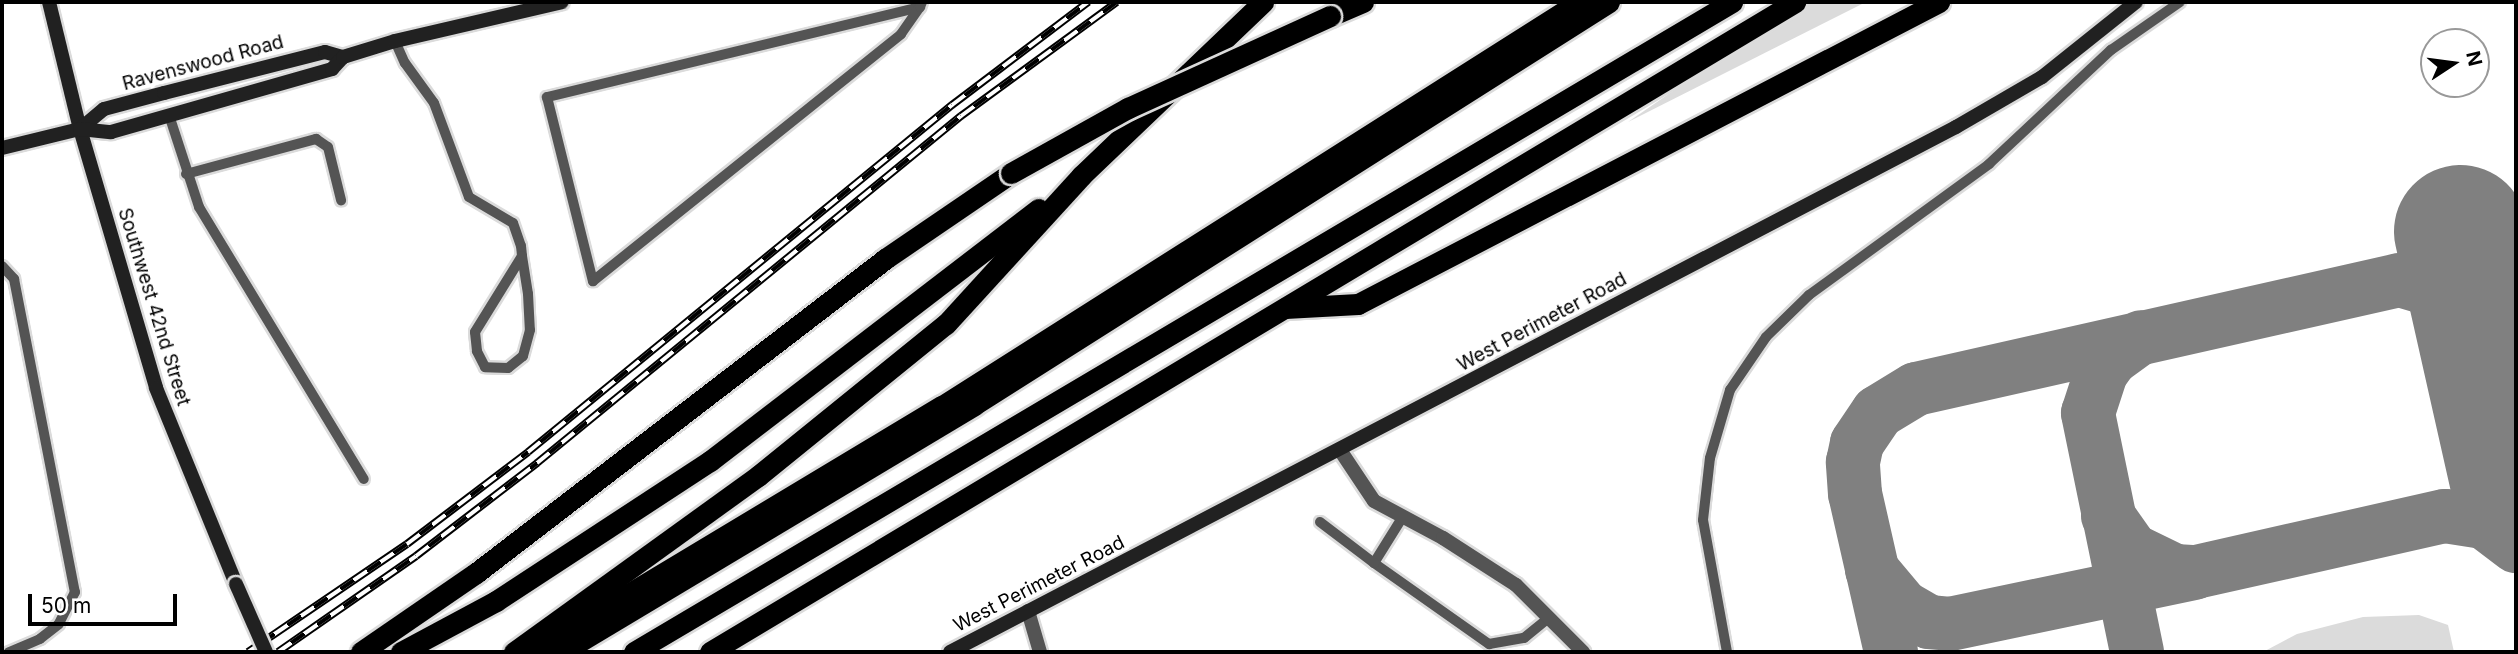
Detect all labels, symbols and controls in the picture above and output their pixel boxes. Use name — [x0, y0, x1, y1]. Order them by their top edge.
north arrow — [2420, 28, 2490, 98]
street label: Ravenswood Road — [120, 31, 286, 95]
text: N — [2461, 49, 2487, 68]
street label: Southwest 42nd Street — [113, 205, 195, 409]
street label: West Perimeter Road — [1453, 268, 1631, 376]
street label: West Perimeter Road — [950, 531, 1128, 637]
scale bar — [32, 580, 180, 624]
text: 50 m — [41, 593, 91, 618]

